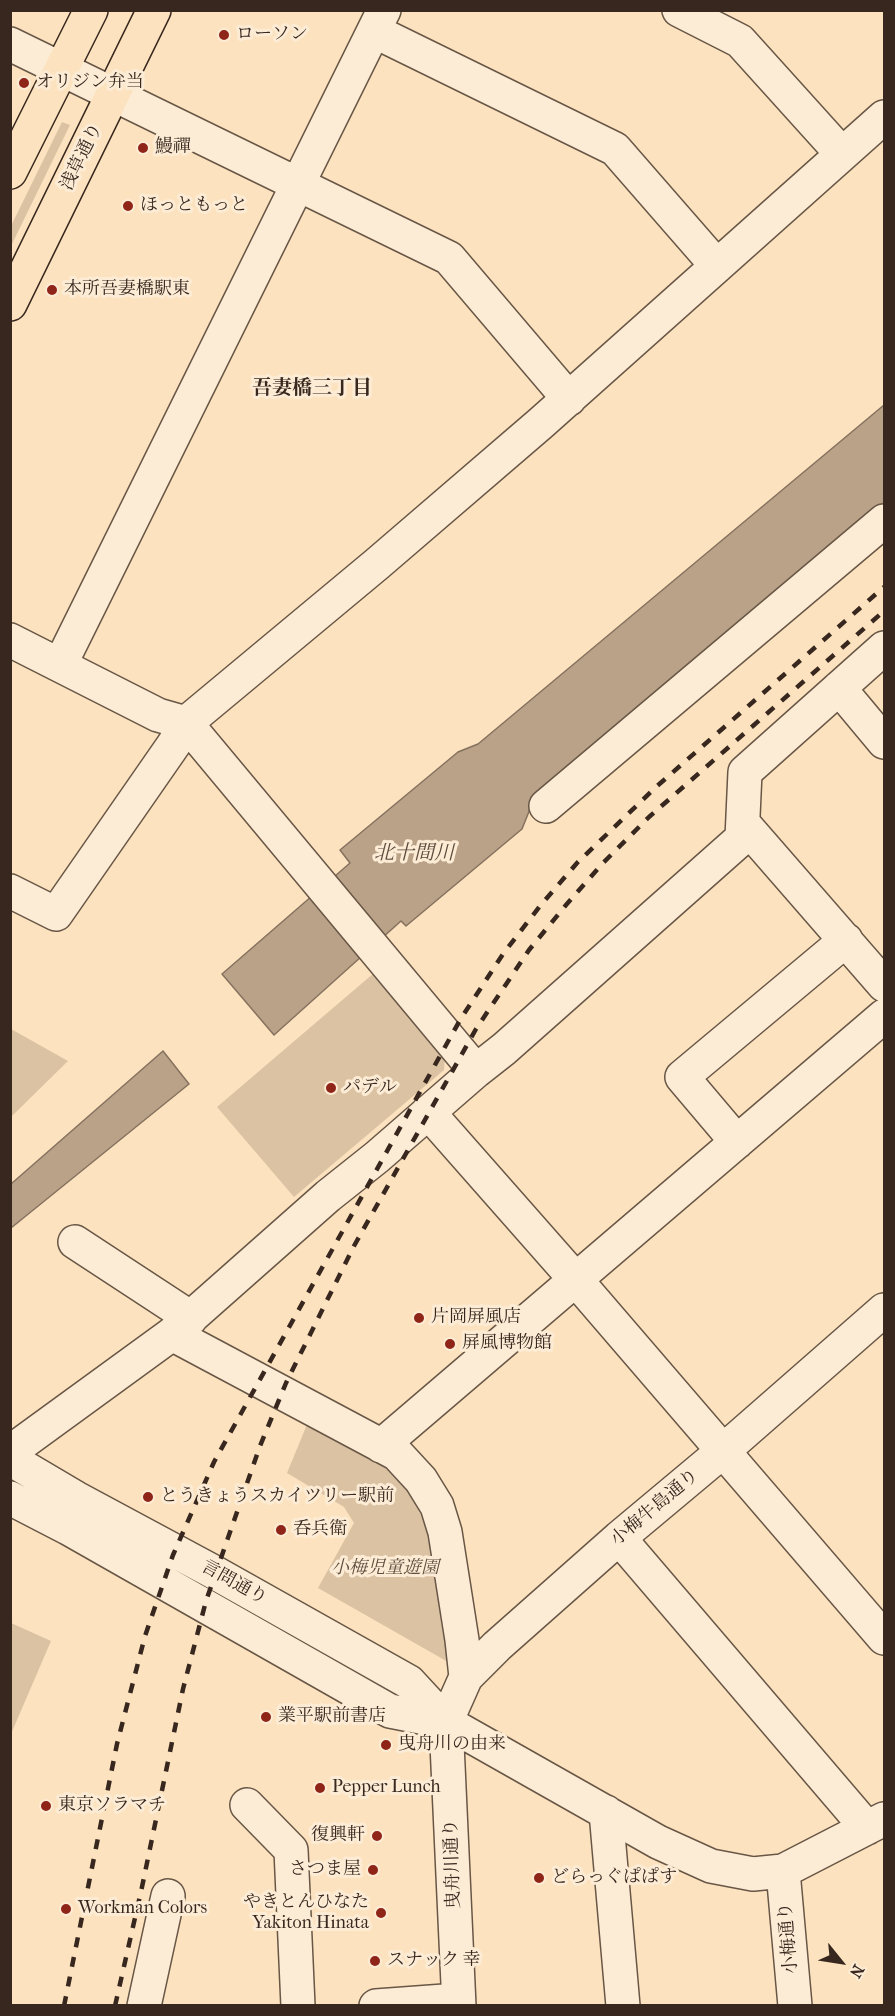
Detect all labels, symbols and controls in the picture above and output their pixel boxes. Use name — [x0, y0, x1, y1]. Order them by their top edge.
place label: ローソン — [236, 24, 308, 46]
marker: ローソン — [217, 28, 231, 42]
place label: オリジン弁当 — [36, 72, 144, 94]
marker: オリジン弁当 — [17, 76, 31, 90]
street label: 浅草通り — [57, 120, 107, 194]
place label: 鰻禪 — [155, 137, 191, 159]
marker: 鰻禪 — [136, 141, 150, 155]
place label: ほっともっと — [140, 195, 248, 217]
marker: ほっともっと — [121, 199, 135, 213]
place label: 本所吾妻橋駅東 — [64, 279, 190, 301]
marker: 本所吾妻橋駅東 — [45, 283, 59, 297]
district label: 吾妻橋三丁目 — [252, 377, 372, 401]
water label: 北十間川 — [374, 842, 454, 866]
place label: パデル — [343, 1077, 397, 1099]
marker: パデル — [324, 1081, 338, 1095]
place label: 片岡屏風店 — [431, 1307, 521, 1329]
marker: 片岡屏風店 — [412, 1311, 426, 1325]
place label: 屏風博物館 — [462, 1333, 552, 1355]
marker: 屏風博物館 — [443, 1337, 457, 1351]
street label: 小梅牛島通り — [607, 1465, 703, 1551]
place label: とうきょうスカイツリー駅前 — [160, 1486, 394, 1508]
marker: とうきょうスカイツリー駅前 — [141, 1490, 155, 1504]
place label: 呑兵衛 — [293, 1519, 347, 1541]
marker: 呑兵衛 — [274, 1523, 288, 1537]
street label: 言問通り — [197, 1556, 271, 1610]
park label: 小梅児童遊園 — [331, 1558, 439, 1580]
place label: 業平駅前書店 — [278, 1706, 386, 1728]
marker: 業平駅前書店 — [259, 1710, 273, 1724]
place label: 曳舟川の由来 — [398, 1734, 506, 1756]
marker: 曳舟川の由来 — [379, 1738, 393, 1752]
place label: Pepper Lunch — [332, 1777, 441, 1799]
marker: Pepper Lunch — [313, 1781, 327, 1795]
place label: 東京ソラマチ — [58, 1795, 166, 1817]
marker: 東京ソラマチ — [39, 1799, 53, 1813]
street label: 曳舟川通り — [441, 1819, 465, 1909]
place label: 復興軒 — [311, 1825, 365, 1847]
marker: 復興軒 — [370, 1829, 384, 1843]
place label: さつま屋 — [289, 1859, 361, 1881]
marker: さつま屋 — [366, 1863, 380, 1877]
place label: どらっぐぱぱす — [551, 1867, 677, 1889]
marker: どらっぐぱぱす — [532, 1871, 546, 1885]
place label: やきとんひなた Yakiton Hinata — [243, 1892, 369, 1934]
place label: Workman Colors — [78, 1898, 207, 1920]
street label: 小梅通り — [775, 1901, 803, 1975]
marker: Workman Colors — [59, 1902, 73, 1916]
marker: やきとんひなた Yakiton Hinata — [374, 1906, 388, 1920]
north arrow — [811, 1932, 871, 1992]
place label: スナック 幸 — [387, 1950, 481, 1972]
marker: スナック 幸 — [368, 1954, 382, 1968]
text: N — [846, 1961, 868, 1981]

